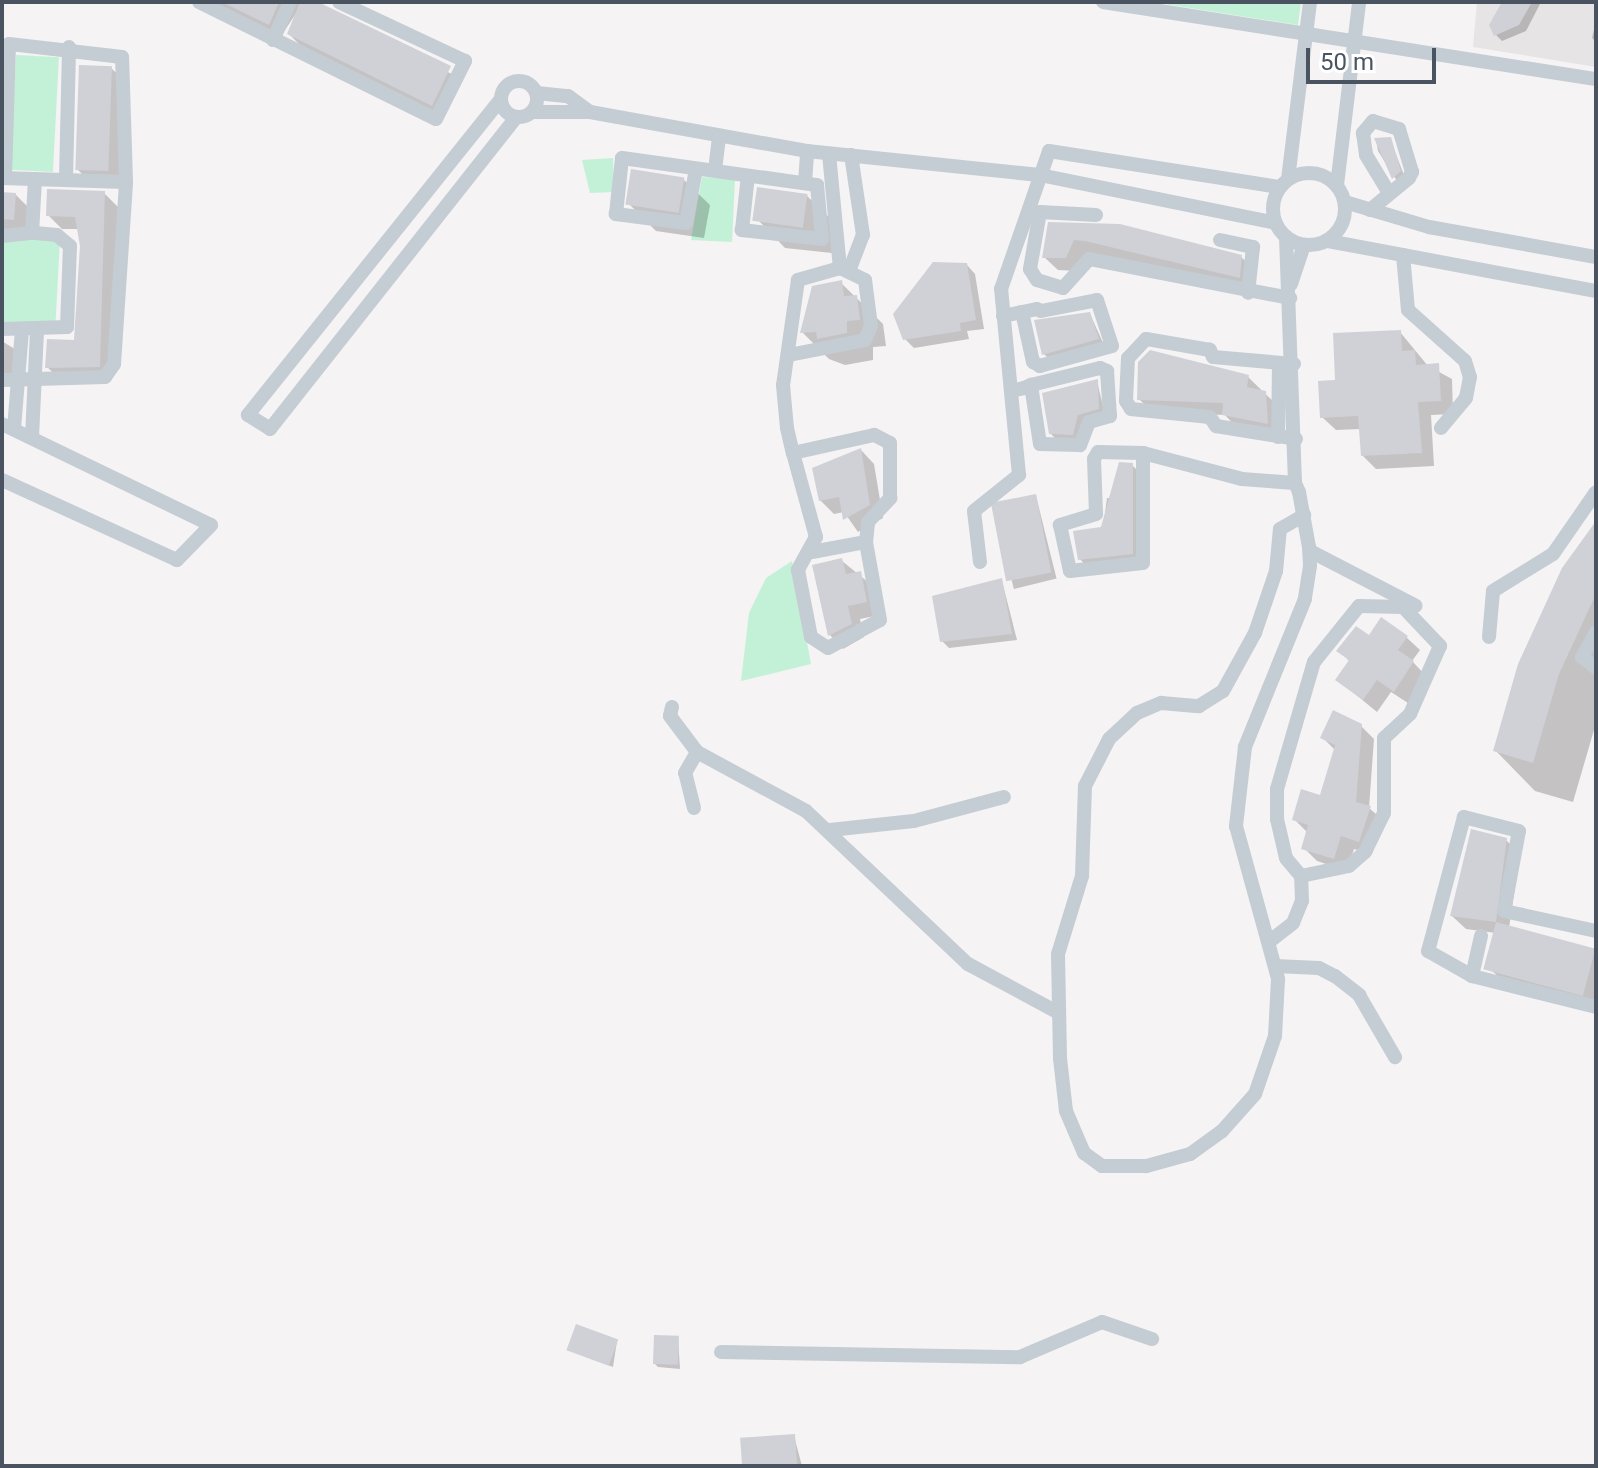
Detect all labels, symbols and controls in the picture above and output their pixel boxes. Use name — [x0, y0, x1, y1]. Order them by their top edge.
scale bar — [1310, 32, 1440, 82]
text: 50 m — [1320, 48, 1374, 76]

